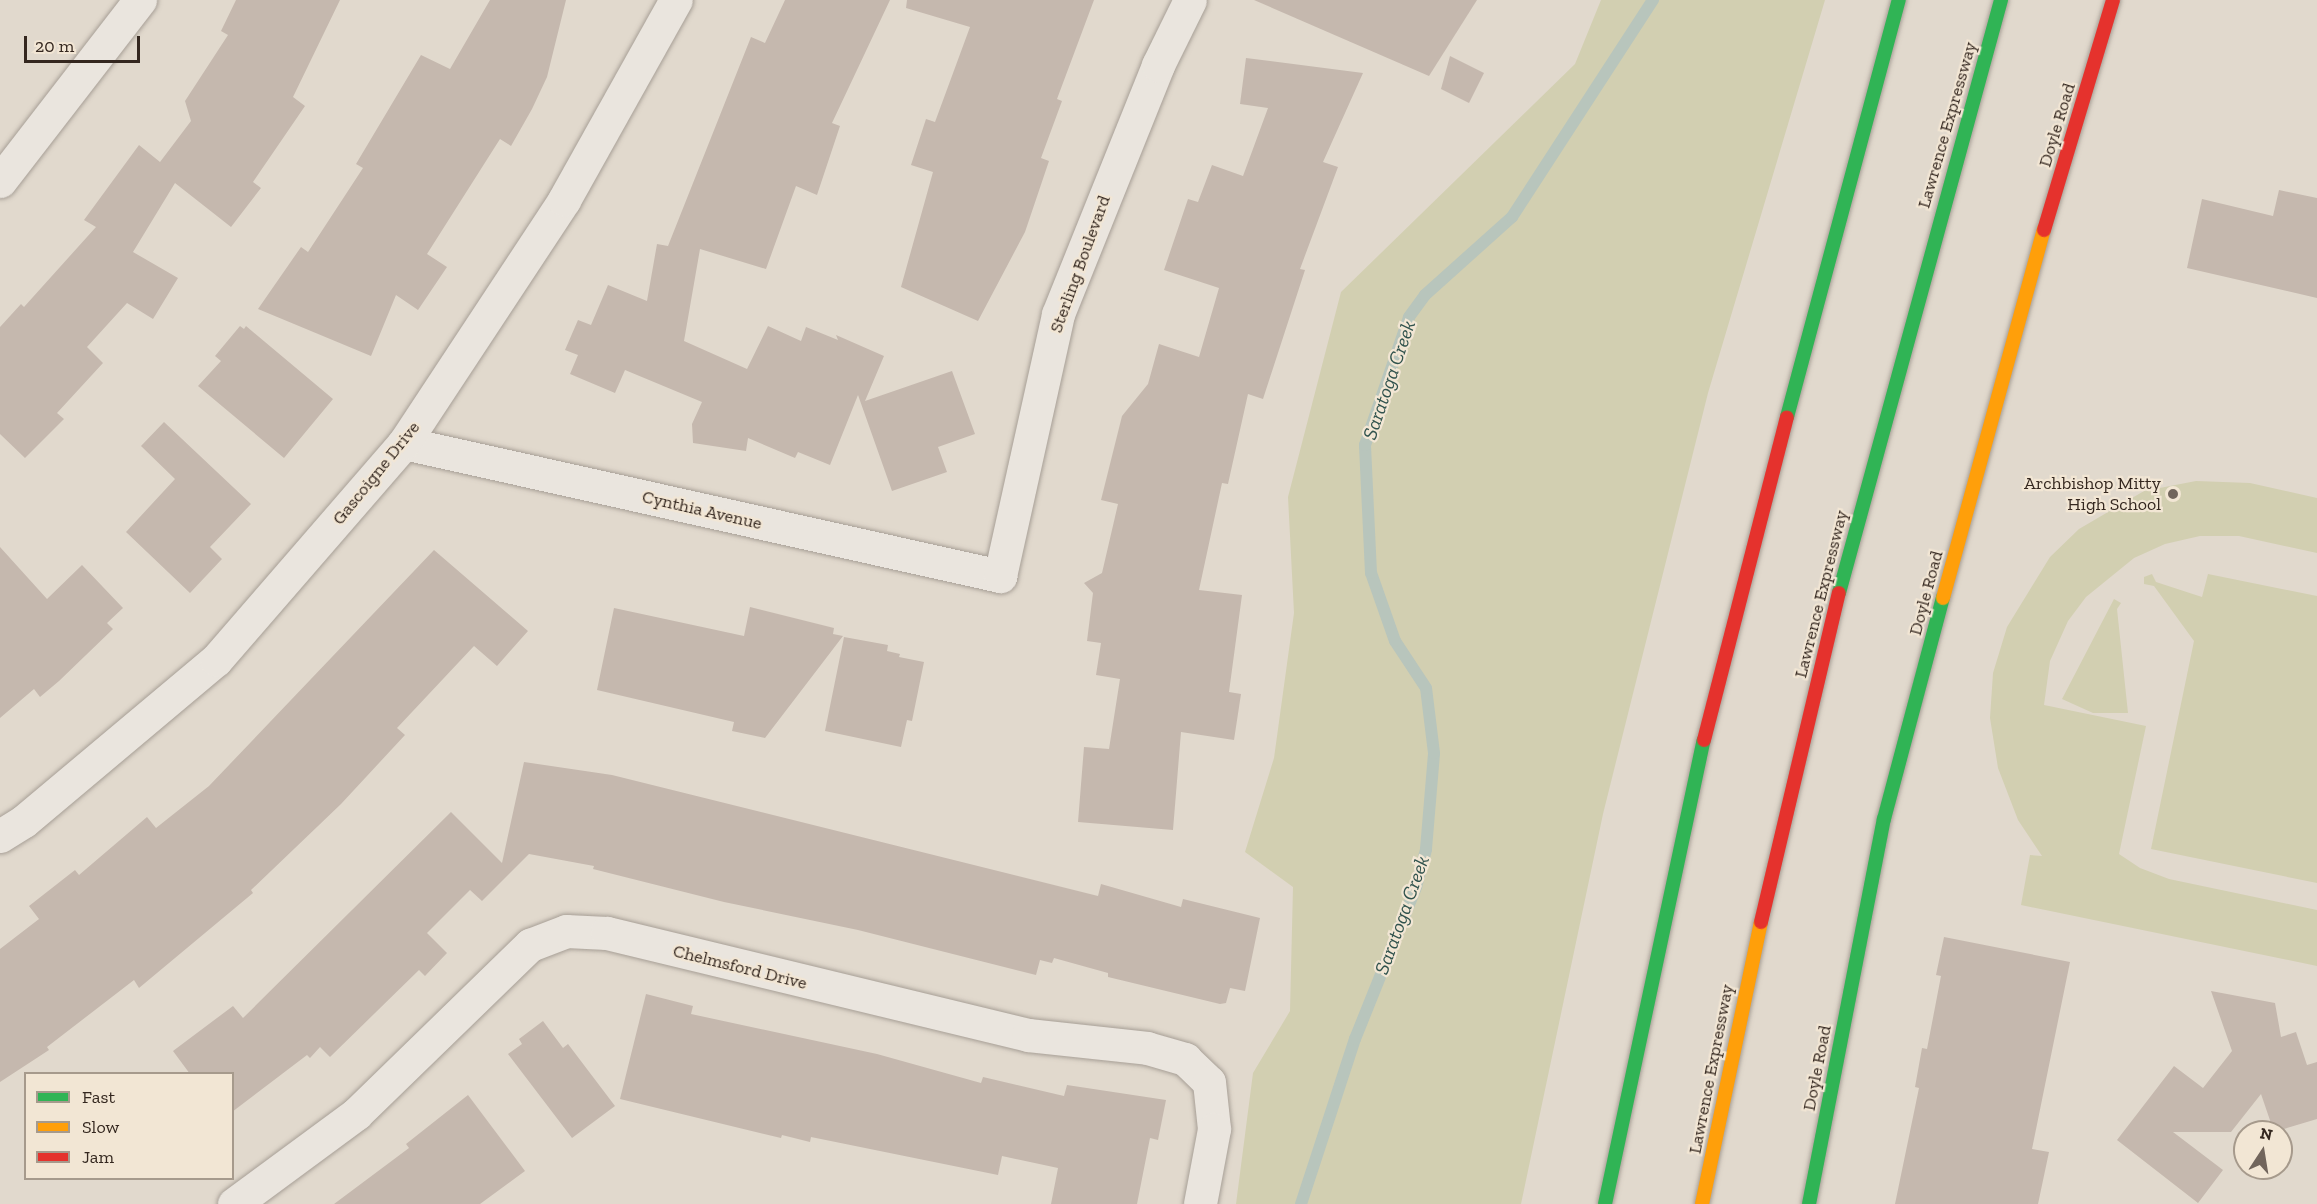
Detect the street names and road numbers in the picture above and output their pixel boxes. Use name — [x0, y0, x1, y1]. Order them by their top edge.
street label: Lawrence Expressway — [1913, 39, 1981, 211]
street label: Doyle Road — [2034, 80, 2080, 170]
street label: Sterling Boulevard — [1045, 192, 1115, 336]
street label: Gascoigne Drive — [328, 417, 424, 529]
street label: Cynthia Avenue — [640, 486, 764, 534]
street label: Lawrence Expressway — [1790, 508, 1852, 680]
street label: Doyle Road — [1904, 548, 1948, 638]
street label: Chelmsford Drive — [671, 940, 809, 994]
street label: Lawrence Expressway — [1684, 983, 1738, 1155]
street label: Doyle Road — [1798, 1023, 1836, 1113]

